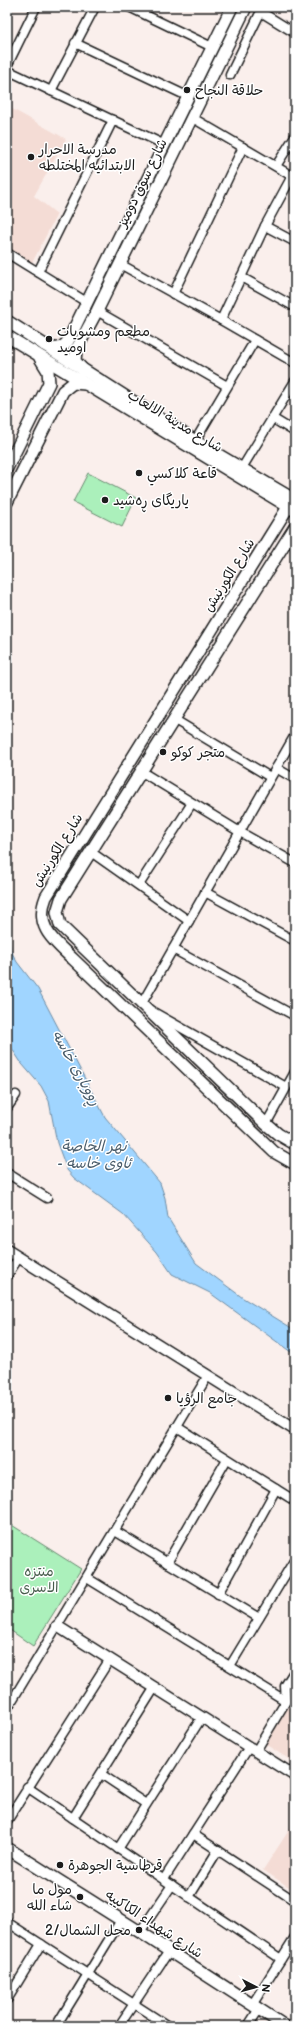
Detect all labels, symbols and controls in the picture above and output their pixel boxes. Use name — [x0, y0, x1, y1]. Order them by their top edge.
place label: حلاقة النجاح — [195, 82, 263, 100]
marker: حلاقة النجاح — [182, 85, 192, 95]
street label: شارع سوق دوميز — [113, 136, 172, 231]
place label: مدرسة الاحرار الابتدائيه المختلطه — [38, 141, 135, 174]
marker: مدرسة الاحرار الابتدائيه المختلطه — [26, 152, 36, 162]
place label: مطعم ومشويات اوميد — [57, 323, 150, 356]
marker: مطعم ومشويات اوميد — [44, 334, 54, 344]
street label: شارع مدينة الالعاب — [124, 386, 226, 457]
place label: قاعة كلاكسي — [147, 465, 217, 486]
marker: قاعة كلاكسي — [134, 468, 144, 478]
place label: یاریگای ڕەشید — [113, 492, 189, 513]
marker: یاریگای ڕەشید — [100, 495, 110, 505]
street label: شارع الكورنيش — [200, 535, 259, 615]
place label: متجر كوكو — [170, 744, 225, 761]
marker: متجر كوكو — [158, 747, 168, 757]
street label: شارع الكورنيش — [28, 810, 87, 890]
water label: ڕووباری خاسە — [45, 1027, 105, 1111]
water label: نهر الخاصة - ئاوی خاسە — [57, 1137, 133, 1173]
place label: جامع الرؤيا — [176, 1390, 237, 1409]
marker: جامع الرؤيا — [163, 1393, 173, 1403]
park label: منتزه الاسرى — [19, 1563, 59, 1596]
place label: قرطاسية الجوهرة — [68, 1857, 163, 1874]
marker: قرطاسية الجوهرة — [55, 1860, 65, 1870]
place label: مول ما شاء الله — [27, 1881, 72, 1914]
street label: شارع شهداء الكاكييه — [102, 1886, 206, 1963]
marker: مول ما شاء الله — [75, 1892, 85, 1902]
place label: محل الشمال/2 — [45, 1922, 131, 1939]
marker: محل الشمال/2 — [134, 1925, 144, 1935]
north arrow — [236, 1967, 276, 2007]
text: N — [259, 1983, 272, 1993]

